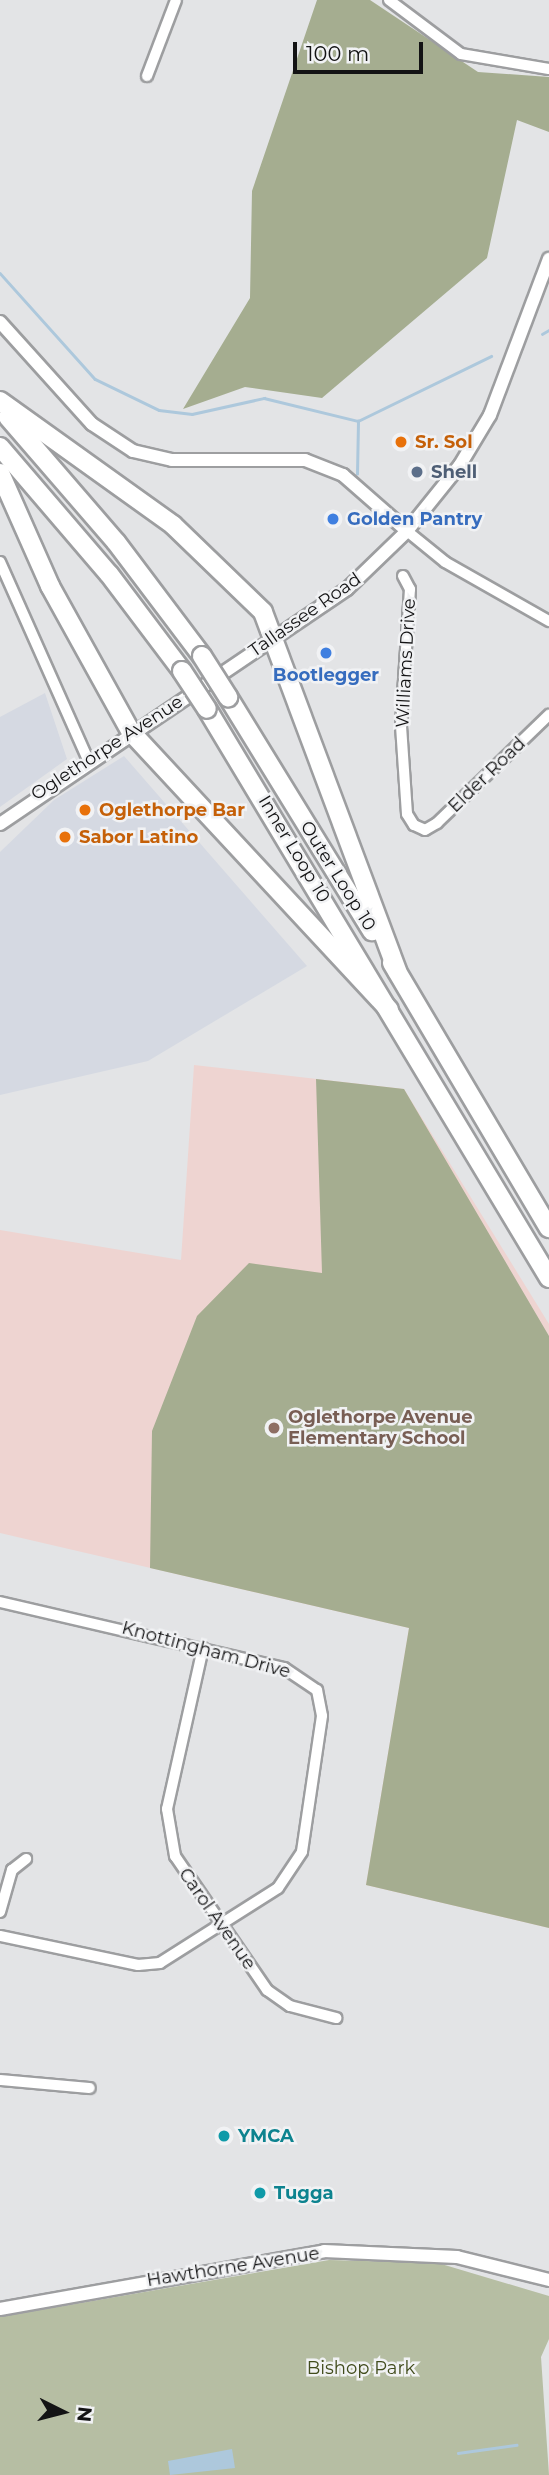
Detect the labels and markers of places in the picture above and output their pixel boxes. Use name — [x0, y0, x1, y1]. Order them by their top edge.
place label: Sr. Sol — [415, 431, 473, 453]
marker: Sr. Sol — [393, 434, 409, 450]
place label: Shell — [431, 461, 477, 483]
marker: Shell — [409, 464, 425, 480]
place label: Golden Pantry — [347, 508, 482, 530]
marker: Golden Pantry — [325, 511, 341, 527]
marker: Bootlegger — [318, 645, 334, 661]
place label: Bootlegger — [273, 664, 379, 686]
place label: Oglethorpe Bar — [99, 799, 245, 821]
marker: Oglethorpe Bar — [77, 802, 93, 818]
place label: Sabor Latino — [79, 826, 198, 848]
marker: Sabor Latino — [57, 829, 73, 845]
place label: Oglethorpe Avenue Elementary School — [288, 1407, 473, 1450]
marker: Oglethorpe Avenue Elementary School — [266, 1420, 282, 1436]
place label: YMCA — [238, 2125, 294, 2147]
marker: YMCA — [216, 2128, 232, 2144]
place label: Tugga — [274, 2182, 334, 2204]
marker: Tugga — [252, 2185, 268, 2201]

